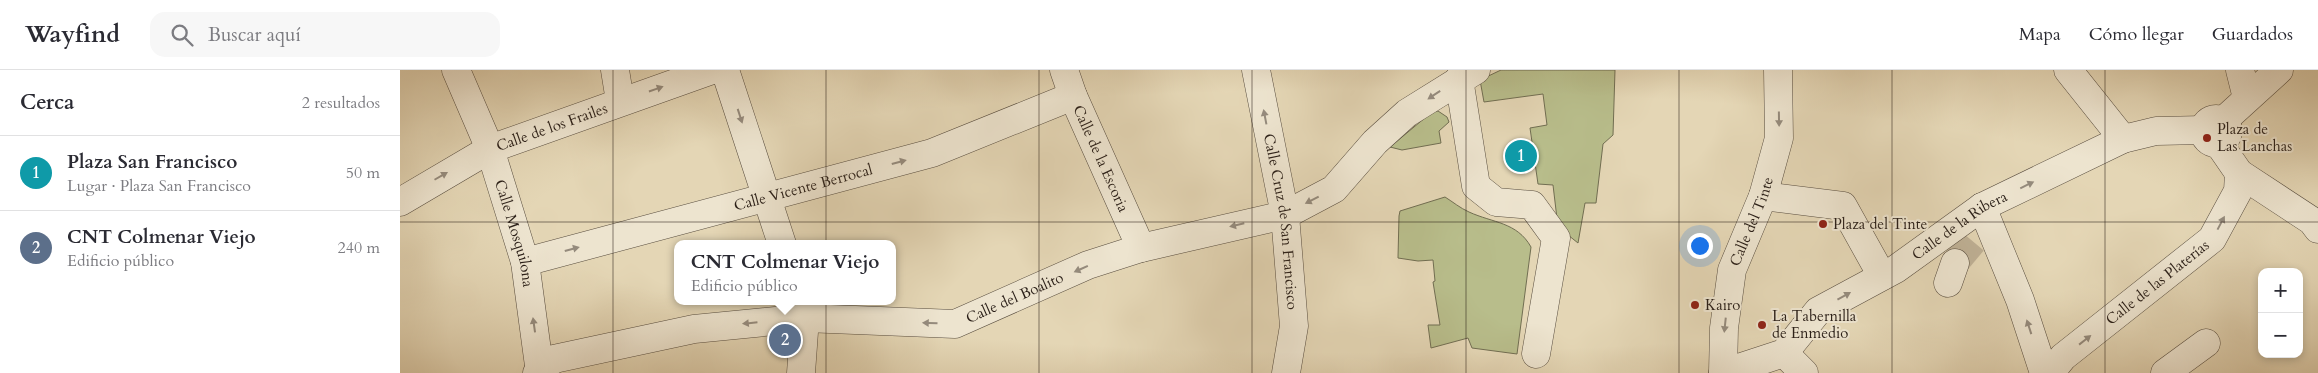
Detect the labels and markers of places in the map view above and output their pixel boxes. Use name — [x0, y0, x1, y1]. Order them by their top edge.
place label: Plaza de Las Lanchas — [2217, 119, 2292, 156]
marker: Plaza de Las Lanchas — [2201, 132, 2213, 144]
pin: 1 — [1505, 137, 1537, 175]
place label: Plaza del Tinte — [1833, 214, 1928, 234]
marker: Plaza del Tinte — [1817, 218, 1829, 230]
place label: Kairo — [1705, 295, 1740, 315]
marker: Kairo — [1689, 299, 1701, 311]
place label: La Tabernilla de Enmedio — [1772, 306, 1857, 343]
marker: La Tabernilla de Enmedio — [1756, 319, 1768, 331]
pin: 2 — [769, 321, 801, 359]

